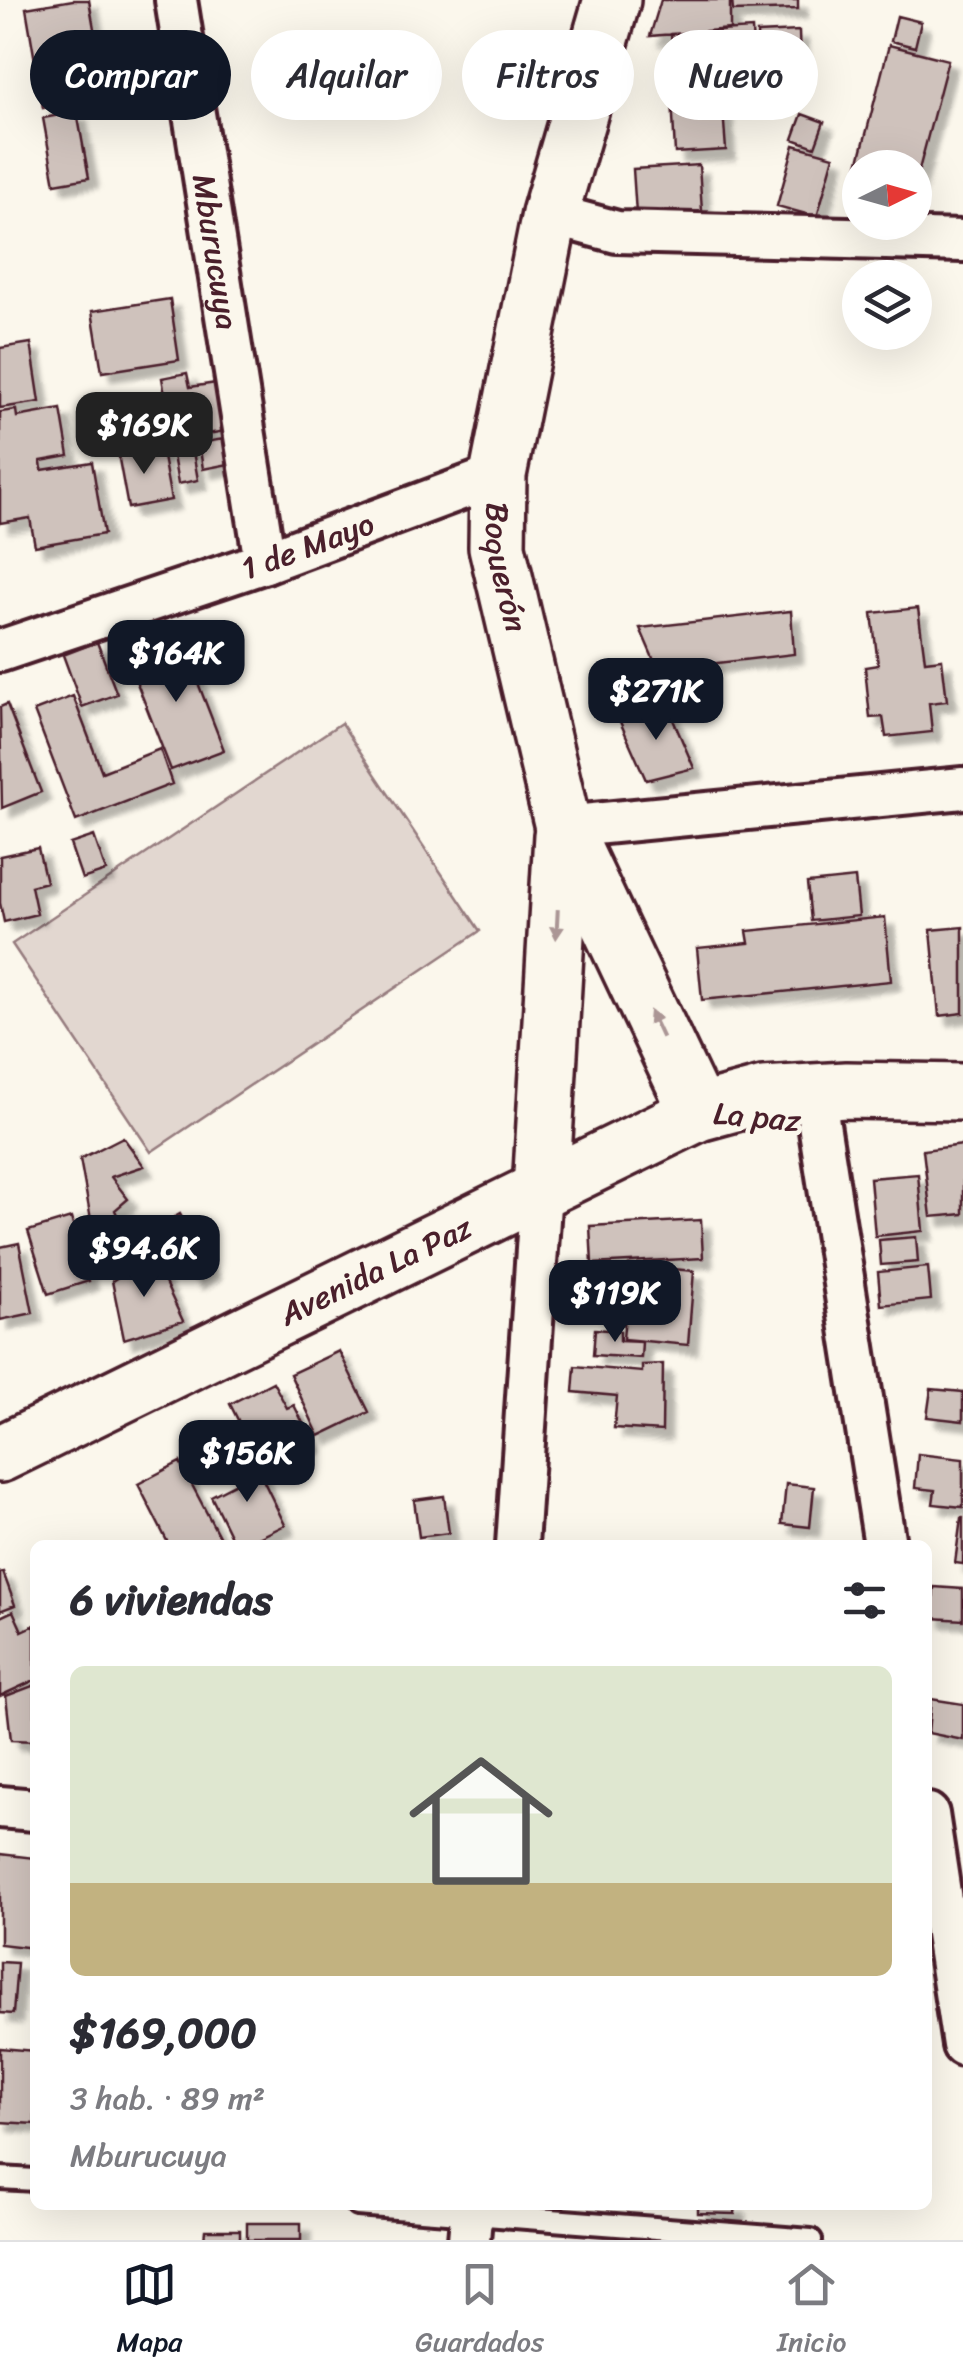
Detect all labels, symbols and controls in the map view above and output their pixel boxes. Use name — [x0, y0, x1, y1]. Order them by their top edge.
chip: Comprar — [30, 30, 231, 120]
chip: Alquilar — [251, 30, 442, 120]
chip: Filtros — [462, 30, 634, 120]
chip: Nuevo — [654, 30, 818, 120]
north arrow — [842, 150, 932, 240]
map controls — [842, 150, 932, 350]
street label: Mburucuya — [175, 170, 256, 334]
button: layers — [842, 260, 932, 350]
pin: $169K — [74, 392, 214, 477]
text: $169K — [98, 396, 190, 453]
street label: 1 de Mayo — [233, 495, 383, 597]
street label: Boquerón — [468, 502, 545, 638]
pin: $164K — [106, 620, 246, 705]
text: $164K — [130, 624, 222, 681]
pin: $271K — [586, 658, 726, 743]
text: $271K — [610, 662, 702, 719]
one-way arrow — [549, 909, 565, 941]
one-way arrow — [647, 1010, 664, 1039]
street label: La paz — [711, 1085, 804, 1149]
street label: Avenida La Paz — [268, 1199, 483, 1342]
pin: $94.6K — [63, 1215, 225, 1300]
text: $94.6K — [90, 1219, 198, 1276]
pin: $119K — [545, 1260, 685, 1345]
text: $119K — [571, 1264, 659, 1321]
pin: $156K — [177, 1420, 317, 1505]
text: $156K — [201, 1424, 293, 1481]
text: 6 viviendas — [70, 1563, 273, 1637]
icon: filters — [837, 1573, 892, 1628]
icon: home — [391, 1731, 571, 1911]
text: $169,000 — [70, 1996, 257, 2070]
text: 3 hab. · 89 m² — [70, 2070, 265, 2127]
text: Mburucuya — [70, 2127, 227, 2184]
tab: Mapa — [117, 2257, 182, 2366]
tab: Guardados — [415, 2257, 544, 2366]
tab: Inicio — [777, 2257, 846, 2366]

